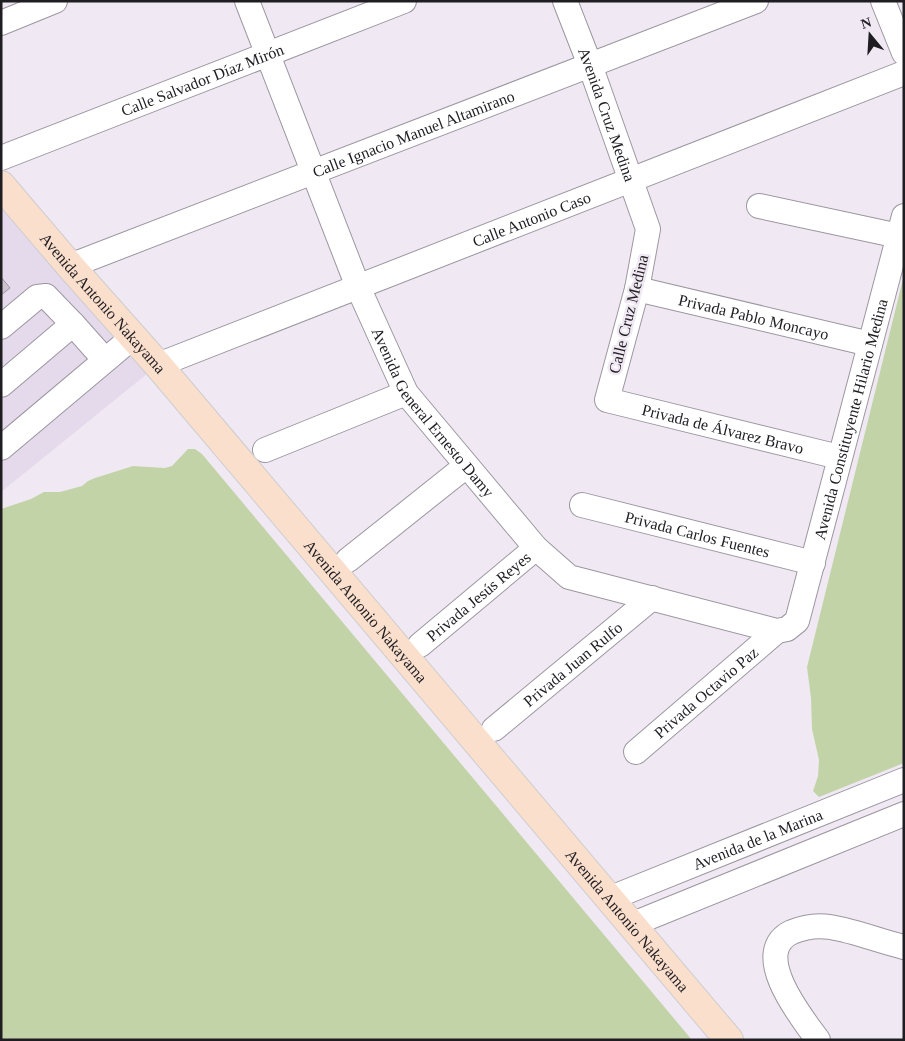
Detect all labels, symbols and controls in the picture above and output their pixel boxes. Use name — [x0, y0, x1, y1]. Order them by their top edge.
north arrow — [845, 10, 895, 60]
text: N — [859, 14, 873, 32]
street label: Calle Salvador Díaz Mirón — [119, 41, 286, 119]
street label: Avenida Cruz Medina — [575, 45, 638, 184]
street label: Calle Ignacio Manuel Altamirano — [310, 87, 517, 180]
street label: Calle Antonio Caso — [470, 189, 593, 250]
street label: Avenida Antonio Nakayama — [37, 230, 169, 377]
street label: Calle Cruz Medina — [606, 253, 651, 375]
street label: Privada Pablo Moncayo — [677, 291, 830, 343]
street label: Avenida Constituyente Hilario Medina — [811, 297, 891, 542]
street label: Avenida General Ernesto Damy — [369, 325, 497, 501]
street label: Privada de Álvarez Bravo — [640, 401, 805, 457]
street label: Privada Carlos Fuentes — [623, 508, 771, 561]
street label: Avenida Antonio Nakayama — [301, 537, 431, 686]
street label: Privada Jesús Reyes — [423, 548, 534, 645]
street label: Privada Juan Rulfo — [520, 619, 625, 710]
street label: Privada Octavio Paz — [651, 643, 761, 741]
street label: Avenida de la Marina — [691, 806, 825, 873]
street label: Avenida Antonio Nakayama — [562, 846, 692, 995]

